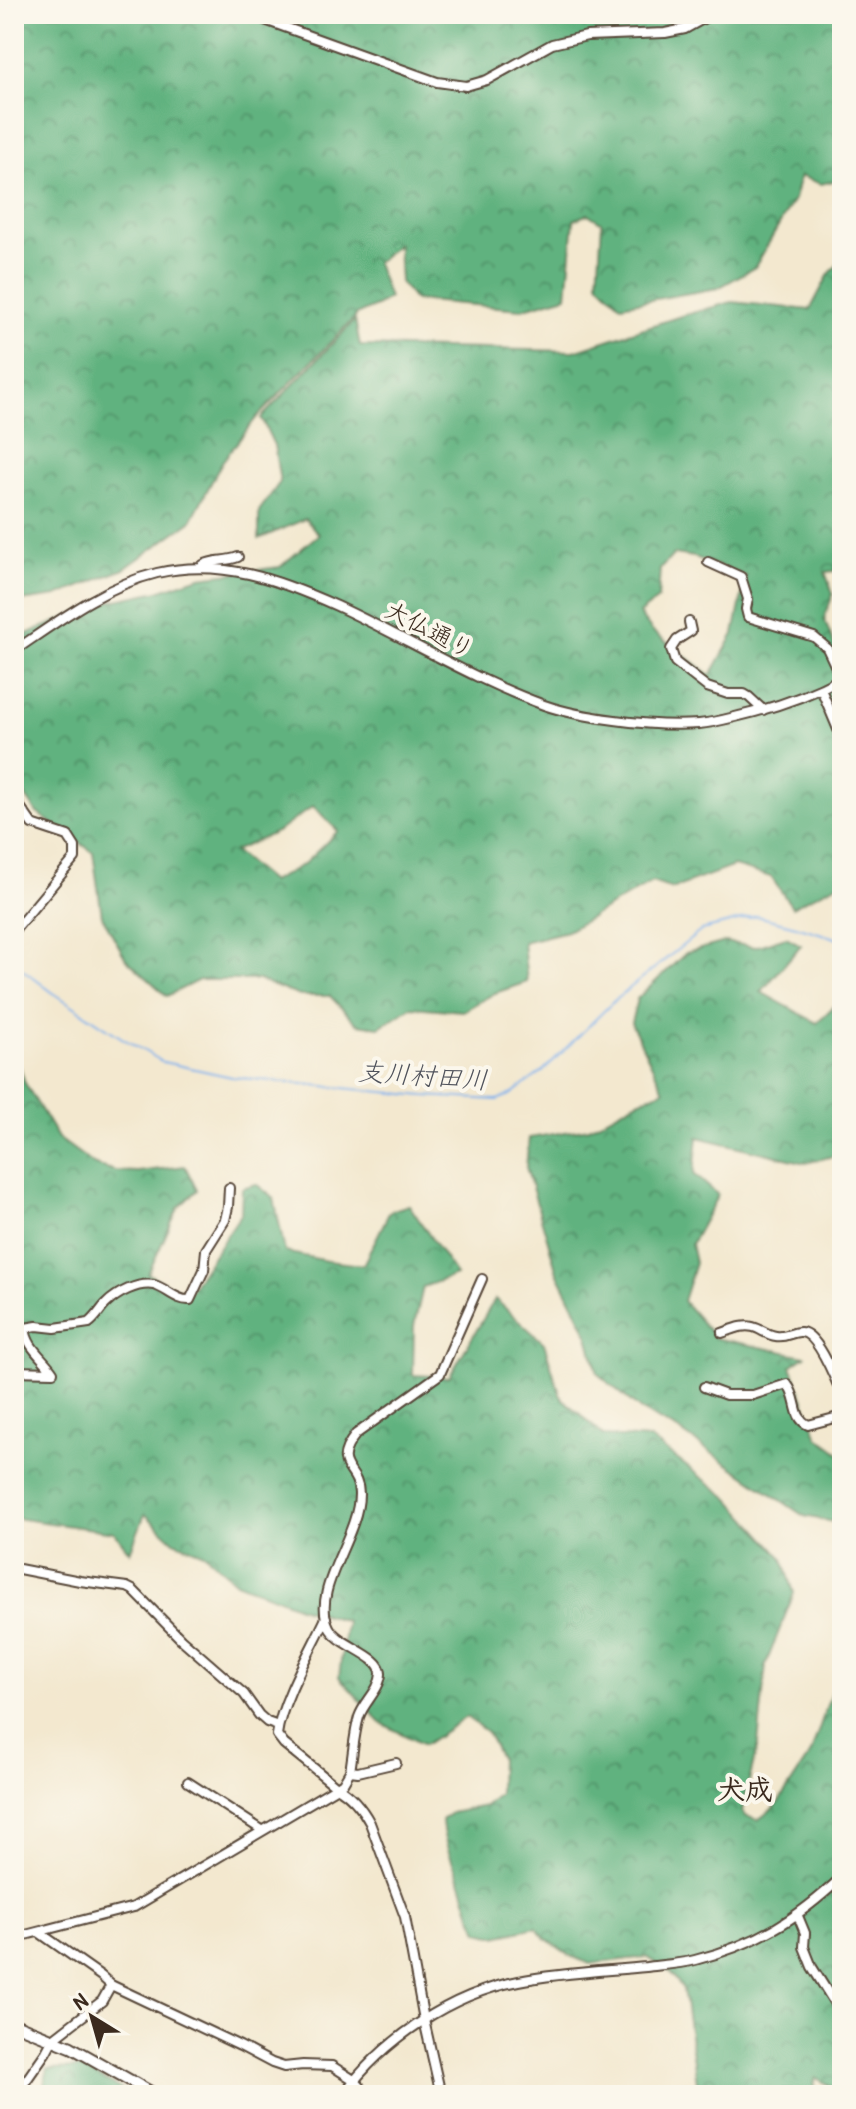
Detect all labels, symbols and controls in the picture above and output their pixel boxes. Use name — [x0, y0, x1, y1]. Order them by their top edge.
street label: 大仏通り — [380, 593, 480, 665]
water label: 支川村田川 — [357, 1053, 489, 1097]
district label: 犬成 — [717, 1770, 773, 1808]
north arrow — [52, 1977, 132, 2057]
text: N — [66, 1985, 94, 2017]

